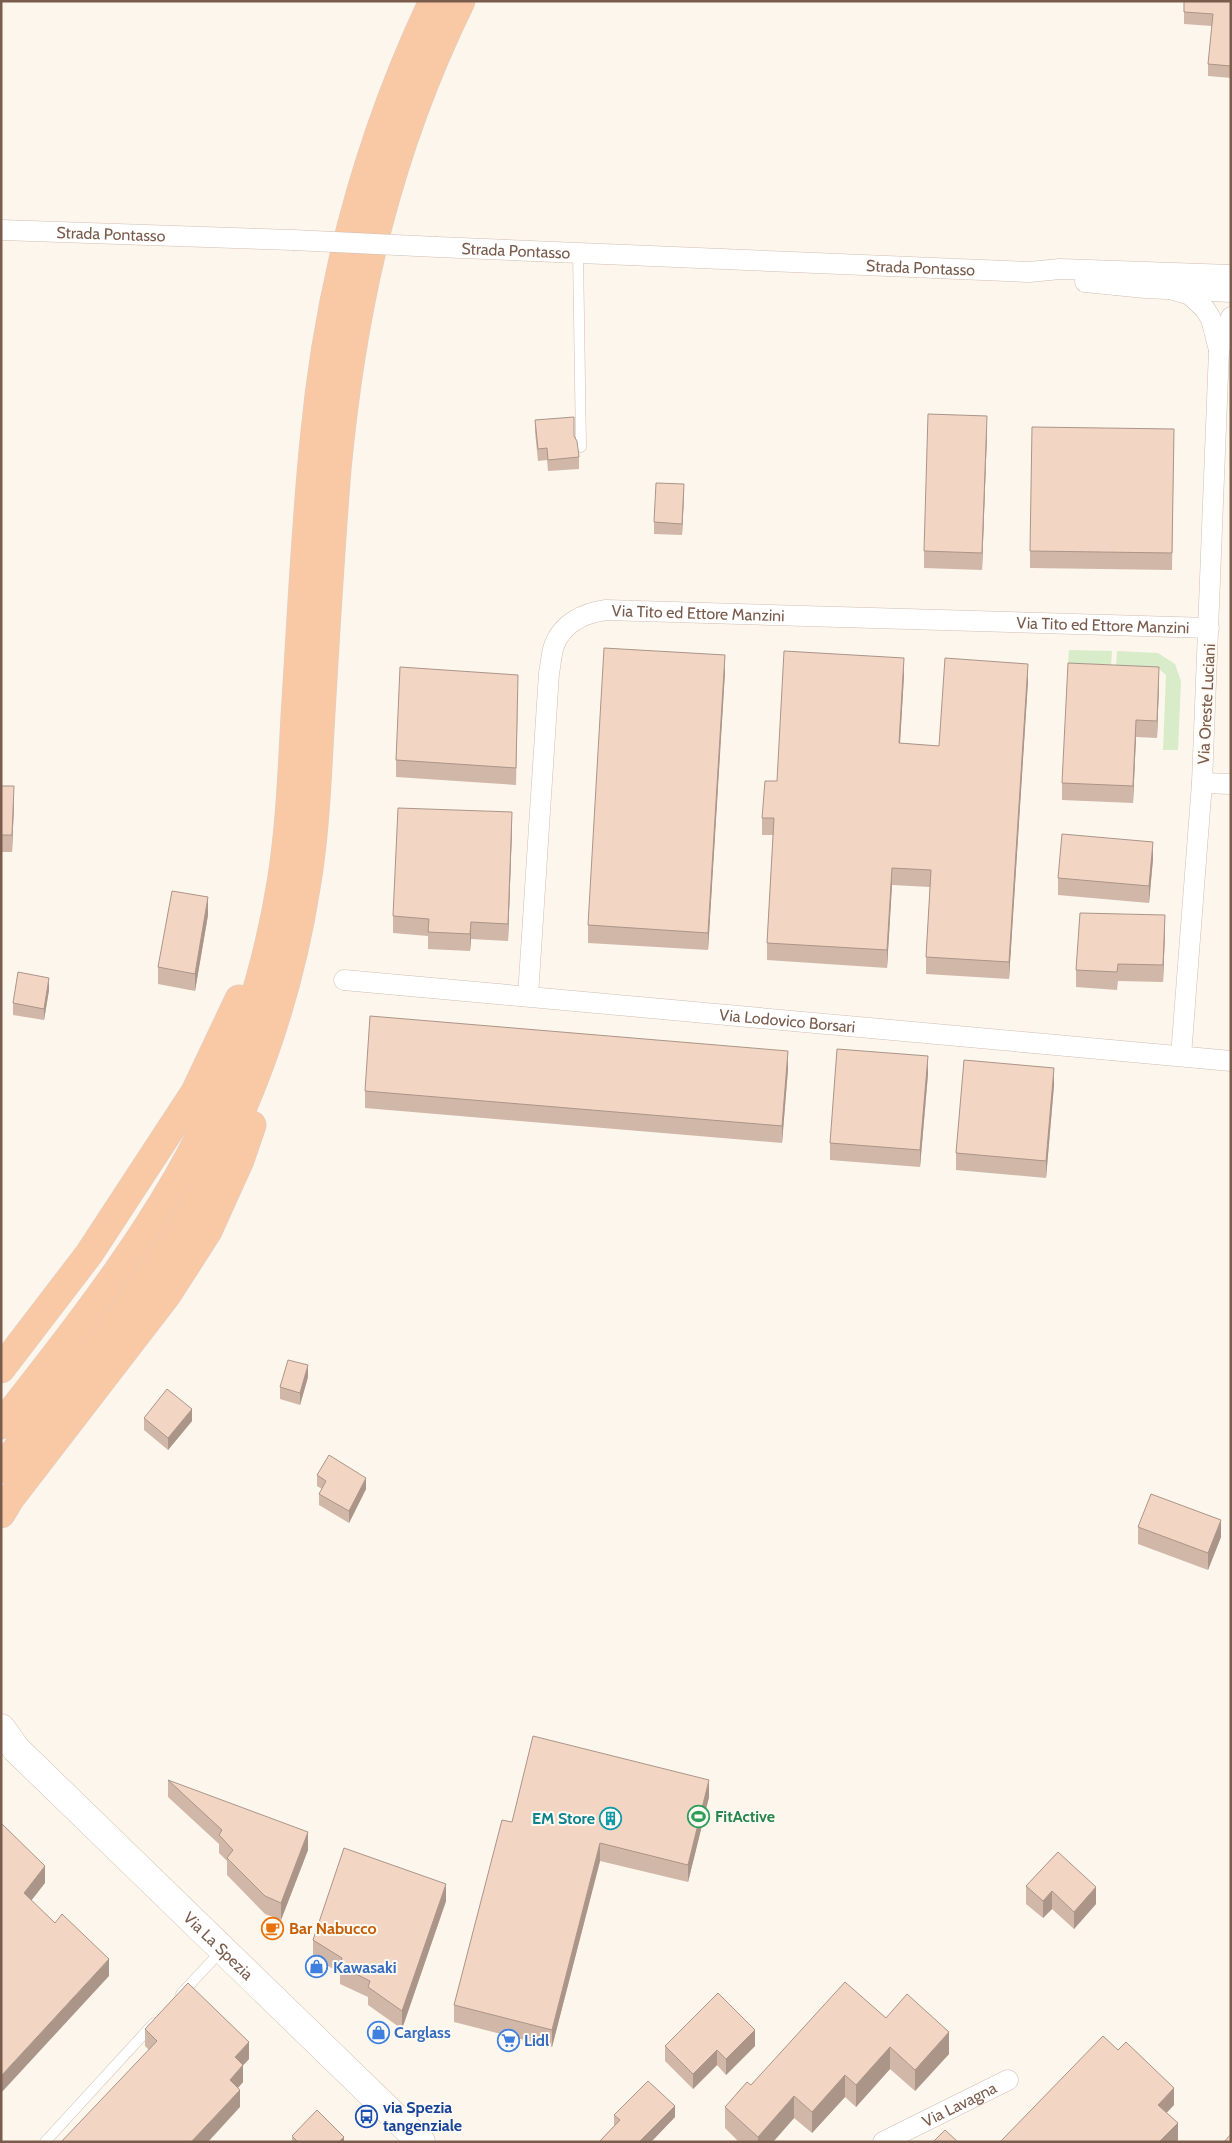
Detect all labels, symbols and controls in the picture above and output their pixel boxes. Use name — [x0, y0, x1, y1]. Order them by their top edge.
street label: Strada Pontasso — [56, 223, 166, 246]
street label: Strada Pontasso — [461, 239, 571, 263]
street label: Strada Pontasso — [866, 256, 976, 280]
street label: Via Tito ed Ettore Manzini — [611, 601, 785, 625]
street label: Via Tito ed Ettore Manzini — [1016, 613, 1190, 637]
street label: Via Oreste Luciani — [1194, 643, 1219, 765]
street label: Via Lodovico Borsari — [718, 1005, 856, 1037]
sports icon: FitActive — [687, 1804, 711, 1828]
building icon: EM Store — [599, 1806, 623, 1830]
place label: FitActive — [715, 1807, 775, 1826]
place label: EM Store — [532, 1809, 595, 1828]
street label: Via La Spezia — [179, 1908, 257, 1984]
cafe icon: Bar Nabucco — [261, 1916, 285, 1940]
place label: Bar Nabucco — [289, 1919, 377, 1938]
shop icon: Kawasaki — [305, 1955, 329, 1979]
place label: Kawasaki — [333, 1958, 397, 1977]
shop icon: Carglass — [366, 2020, 390, 2044]
place label: Carglass — [394, 2023, 451, 2042]
supermarket icon: Lidl — [496, 2028, 520, 2052]
place label: Lidl — [524, 2031, 549, 2050]
street label: Via Lavagna — [919, 2078, 1000, 2131]
place label: via Spezia tangenziale — [383, 2098, 462, 2135]
bus stop icon: via Spezia tangenziale — [355, 2104, 379, 2128]

